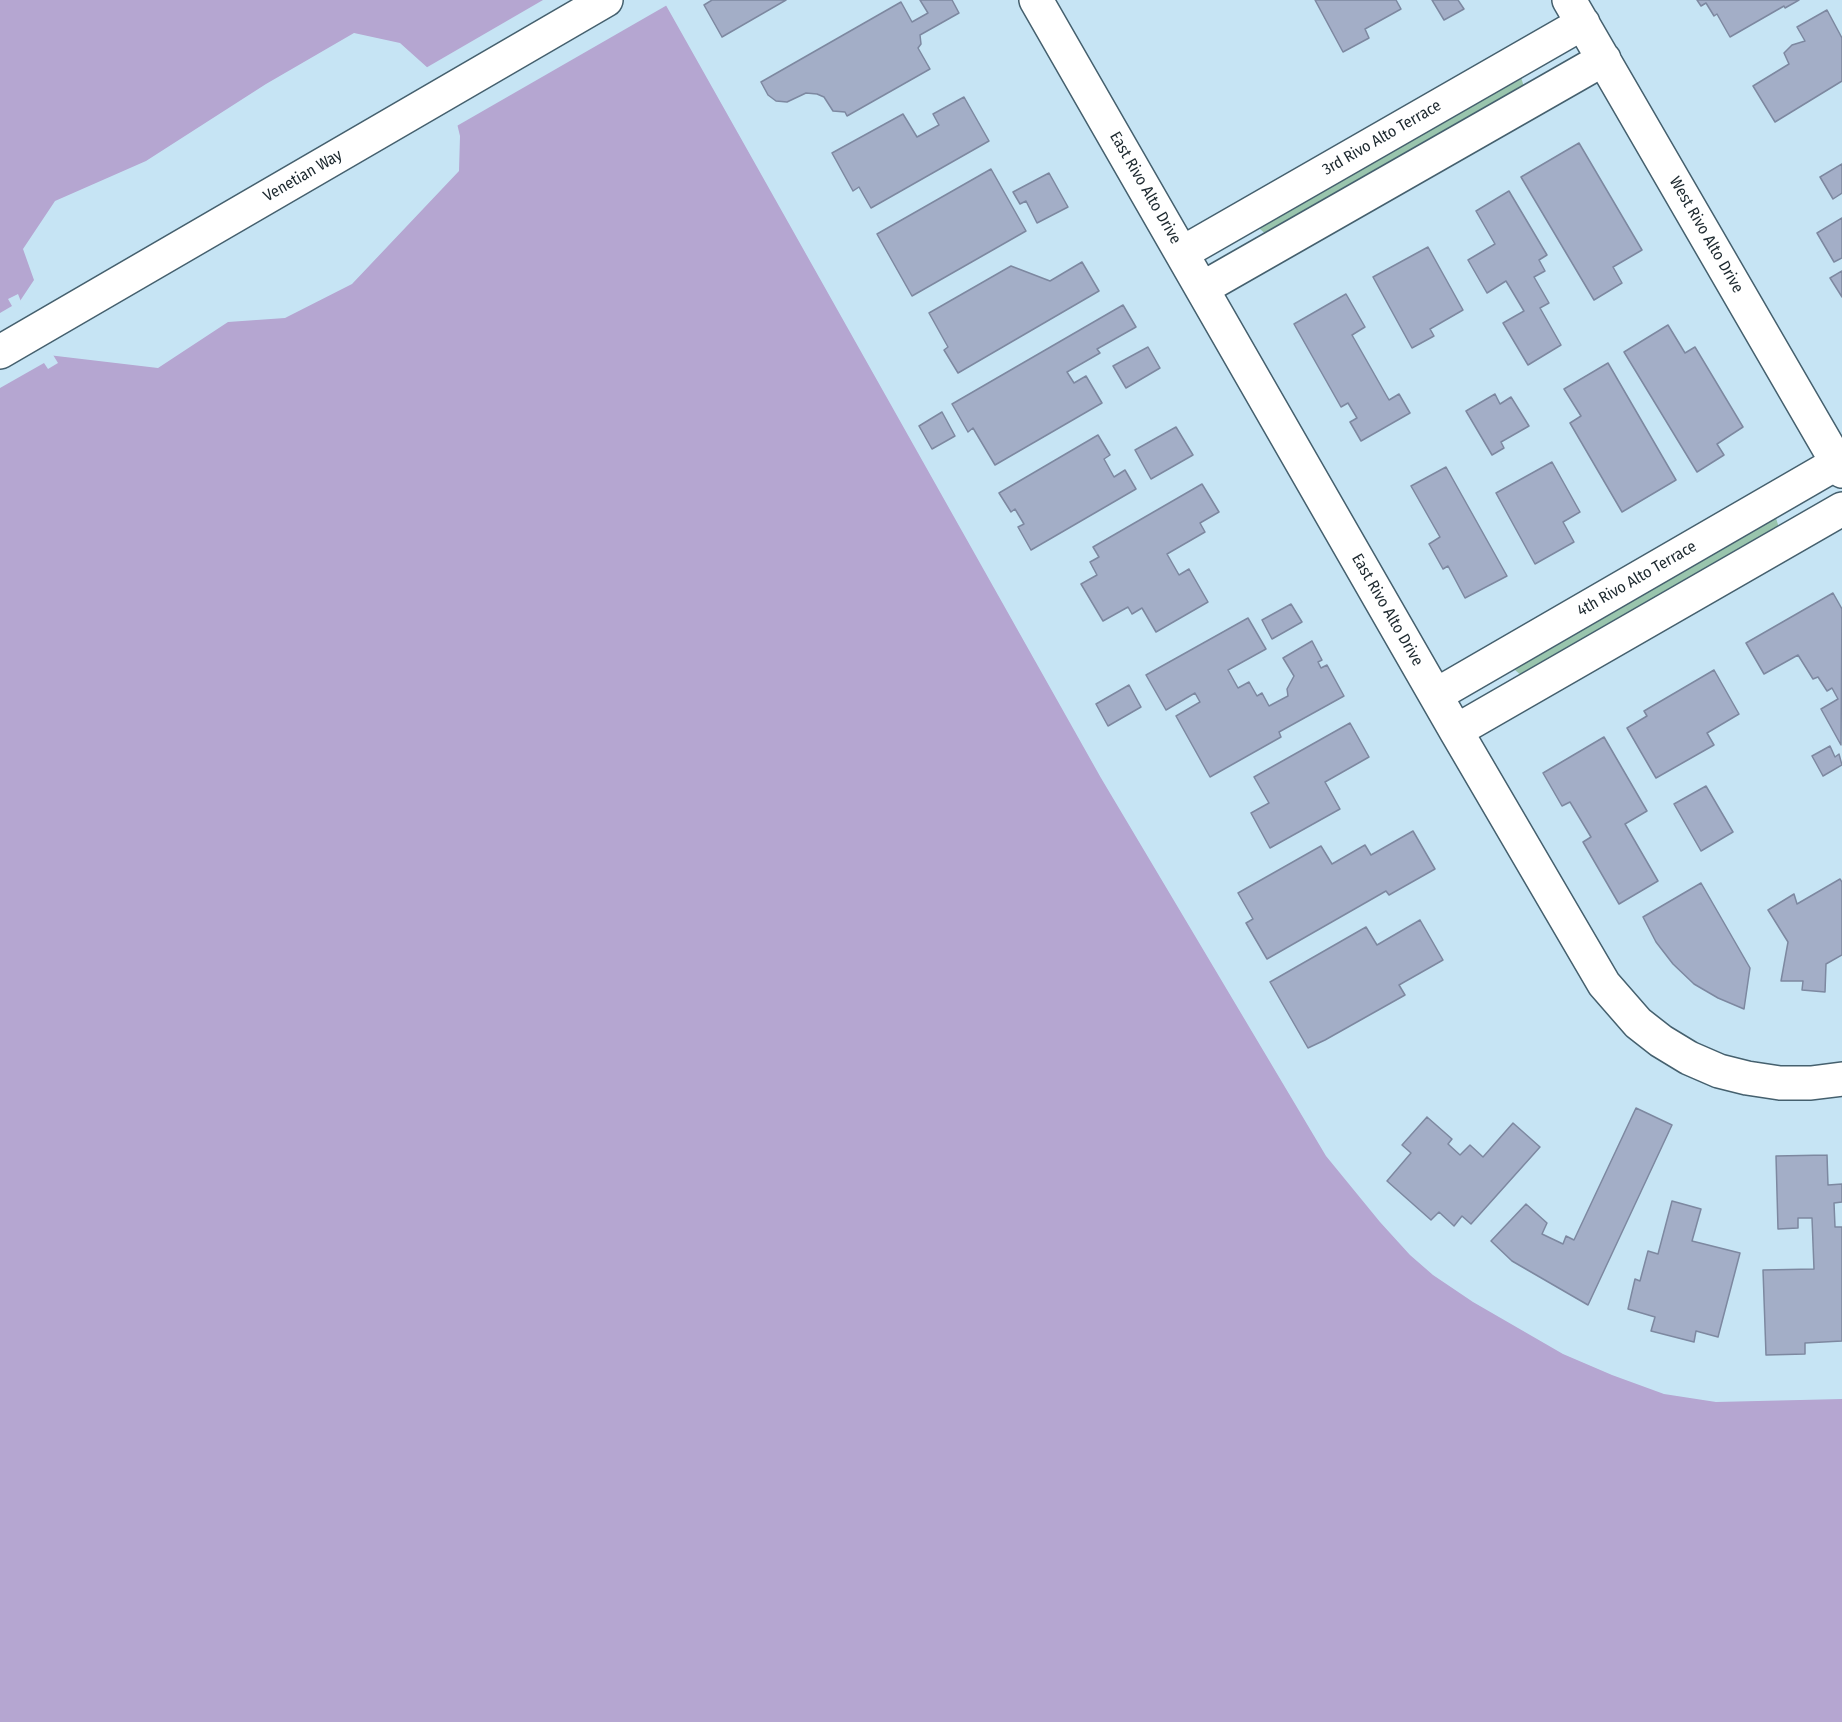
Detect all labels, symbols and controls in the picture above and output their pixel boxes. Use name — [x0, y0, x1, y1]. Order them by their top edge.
street label: 3rd Rivo Alto Terrace — [1319, 96, 1445, 180]
street label: East Rivo Alto Drive — [1105, 128, 1185, 248]
street label: Venetian Way — [260, 146, 346, 206]
street label: West Rivo Alto Drive — [1665, 173, 1747, 297]
street label: 4th Rivo Alto Terrace — [1574, 537, 1700, 621]
street label: East Rivo Alto Drive — [1347, 550, 1427, 670]

